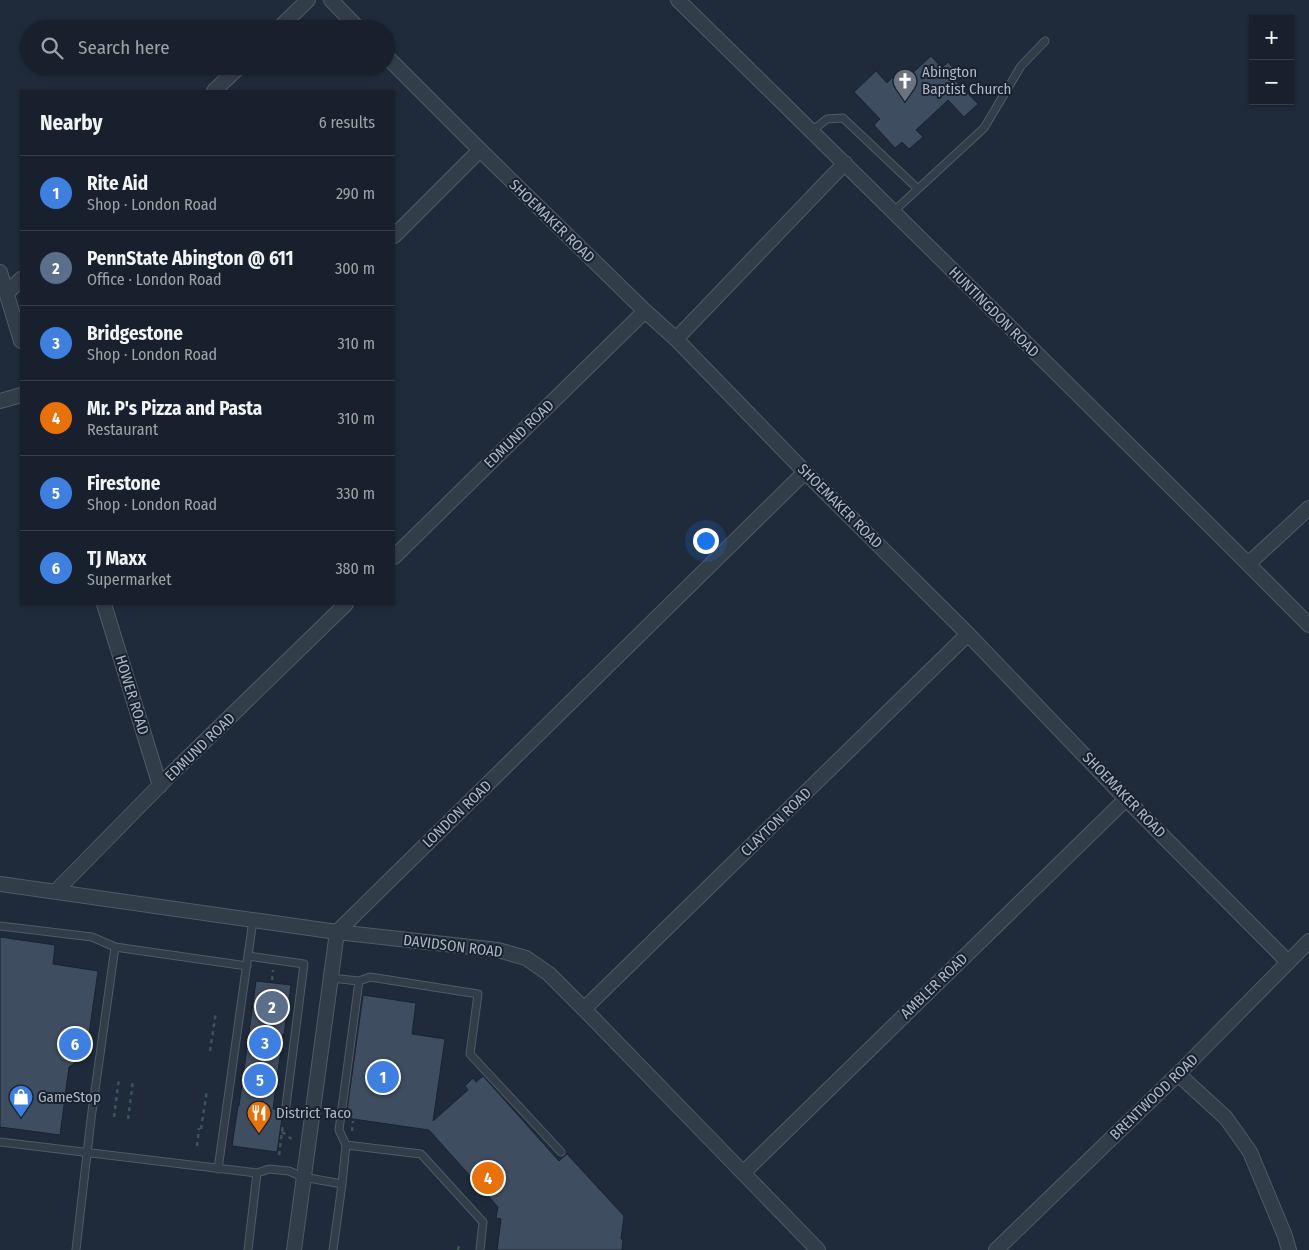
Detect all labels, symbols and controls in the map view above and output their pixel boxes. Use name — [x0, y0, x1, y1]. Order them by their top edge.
map controls — [1249, 15, 1294, 105]
button: + — [1249, 15, 1294, 60]
search box — [20, 20, 395, 75]
icon: search — [38, 34, 66, 62]
text: Search here — [78, 36, 170, 59]
button: − — [1249, 60, 1294, 105]
place label: Abington Baptist Church — [922, 63, 1011, 98]
church icon: Abington Baptist Church — [892, 68, 918, 102]
text: Nearby — [40, 110, 102, 136]
text: 6 results — [319, 113, 375, 132]
text: Rite Aid — [87, 172, 148, 195]
street label: SHOEMAKER ROAD — [505, 176, 599, 266]
text: 1 — [53, 184, 59, 203]
text: 290 m — [336, 184, 375, 203]
text: Shop · London Road — [87, 195, 217, 214]
text: PennState Abington @ 611 — [87, 247, 294, 270]
text: 2 — [52, 259, 60, 278]
text: 300 m — [335, 259, 375, 278]
street label: HUNTINGDON ROAD — [945, 263, 1043, 361]
text: Office · London Road — [87, 270, 222, 289]
text: Bridgestone — [87, 322, 183, 345]
text: 3 — [52, 334, 60, 353]
text: 310 m — [338, 334, 375, 353]
text: Shop · London Road — [87, 345, 217, 364]
street label: EDMUND ROAD — [480, 396, 558, 472]
text: Mr. P's Pizza and Pasta — [87, 397, 262, 420]
text: 4 — [52, 409, 60, 428]
text: 310 m — [338, 409, 375, 428]
text: Restaurant — [87, 420, 158, 439]
street label: SHOEMAKER ROAD — [794, 460, 886, 552]
text: Firestone — [87, 472, 160, 495]
text: 5 — [52, 484, 60, 503]
text: 330 m — [336, 484, 375, 503]
text: Shop · London Road — [87, 495, 217, 514]
your location — [693, 528, 719, 554]
text: TJ Maxx — [87, 547, 146, 570]
text: 6 — [52, 559, 60, 578]
text: 380 m — [335, 559, 375, 578]
text: Supermarket — [87, 570, 171, 589]
street label: HOWER ROAD — [111, 653, 153, 737]
street label: EDMUND ROAD — [161, 709, 239, 785]
street label: SHOEMAKER ROAD — [1079, 748, 1169, 842]
street label: LONDON ROAD — [419, 777, 495, 851]
street label: CLAYTON ROAD — [737, 784, 815, 860]
street label: DAVIDSON ROAD — [402, 931, 504, 961]
street label: AMBLER ROAD — [897, 950, 971, 1022]
pin: 2 — [256, 988, 288, 1026]
pin: 3 — [249, 1024, 281, 1062]
pin: 6 — [59, 1025, 91, 1063]
street label: BRENTWOOD ROAD — [1106, 1050, 1202, 1144]
pin: 1 — [367, 1058, 399, 1096]
pin: 5 — [244, 1061, 276, 1099]
shop icon: GameStop — [8, 1084, 34, 1118]
place label: GameStop — [38, 1088, 101, 1106]
restaurant icon: District Taco — [246, 1100, 272, 1134]
place label: District Taco — [276, 1104, 351, 1122]
pin: 4 — [472, 1159, 504, 1197]

